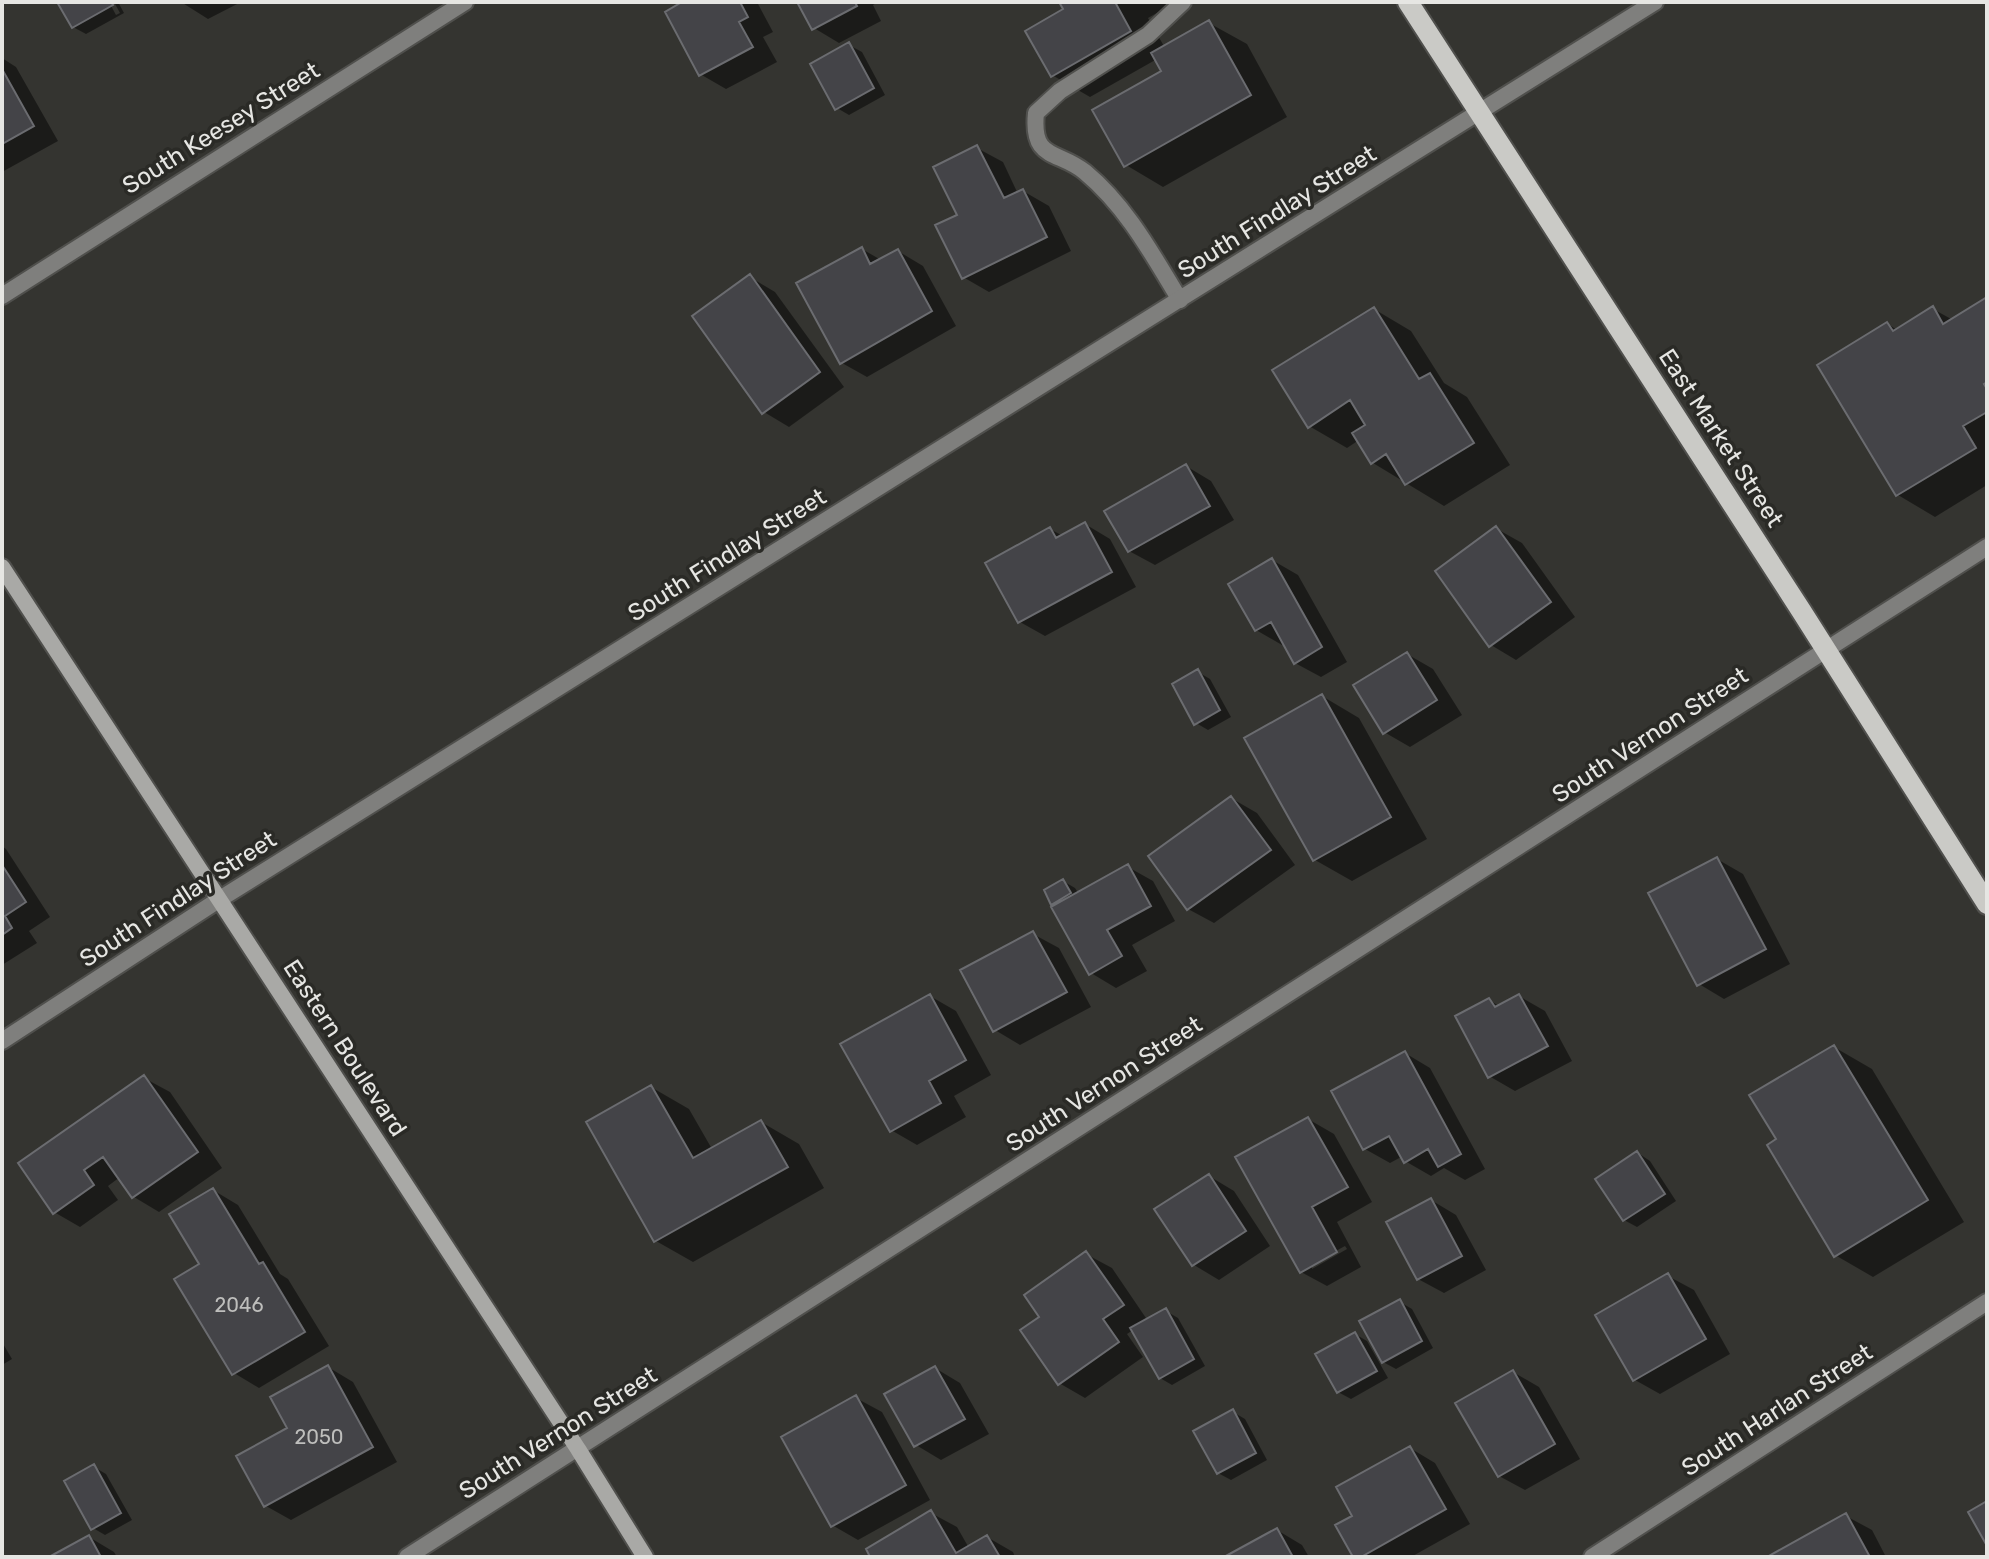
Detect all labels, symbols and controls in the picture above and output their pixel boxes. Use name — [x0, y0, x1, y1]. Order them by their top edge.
street label: South Keesey Street — [117, 56, 325, 200]
street label: South Findlay Street — [1173, 140, 1381, 284]
street label: East Market Street — [1653, 344, 1789, 532]
street label: South Findlay Street — [623, 483, 831, 627]
street label: South Vernon Street — [1547, 661, 1753, 809]
street label: South Findlay Street — [75, 825, 281, 973]
street label: Eastern Boulevard — [278, 955, 412, 1141]
street label: South Vernon Street — [1001, 1010, 1207, 1158]
house number: 2046 — [215, 1293, 263, 1317]
street label: South Harlan Street — [1677, 1338, 1877, 1482]
street label: South Vernon Street — [454, 1361, 662, 1505]
house number: 2050 — [294, 1425, 344, 1449]

